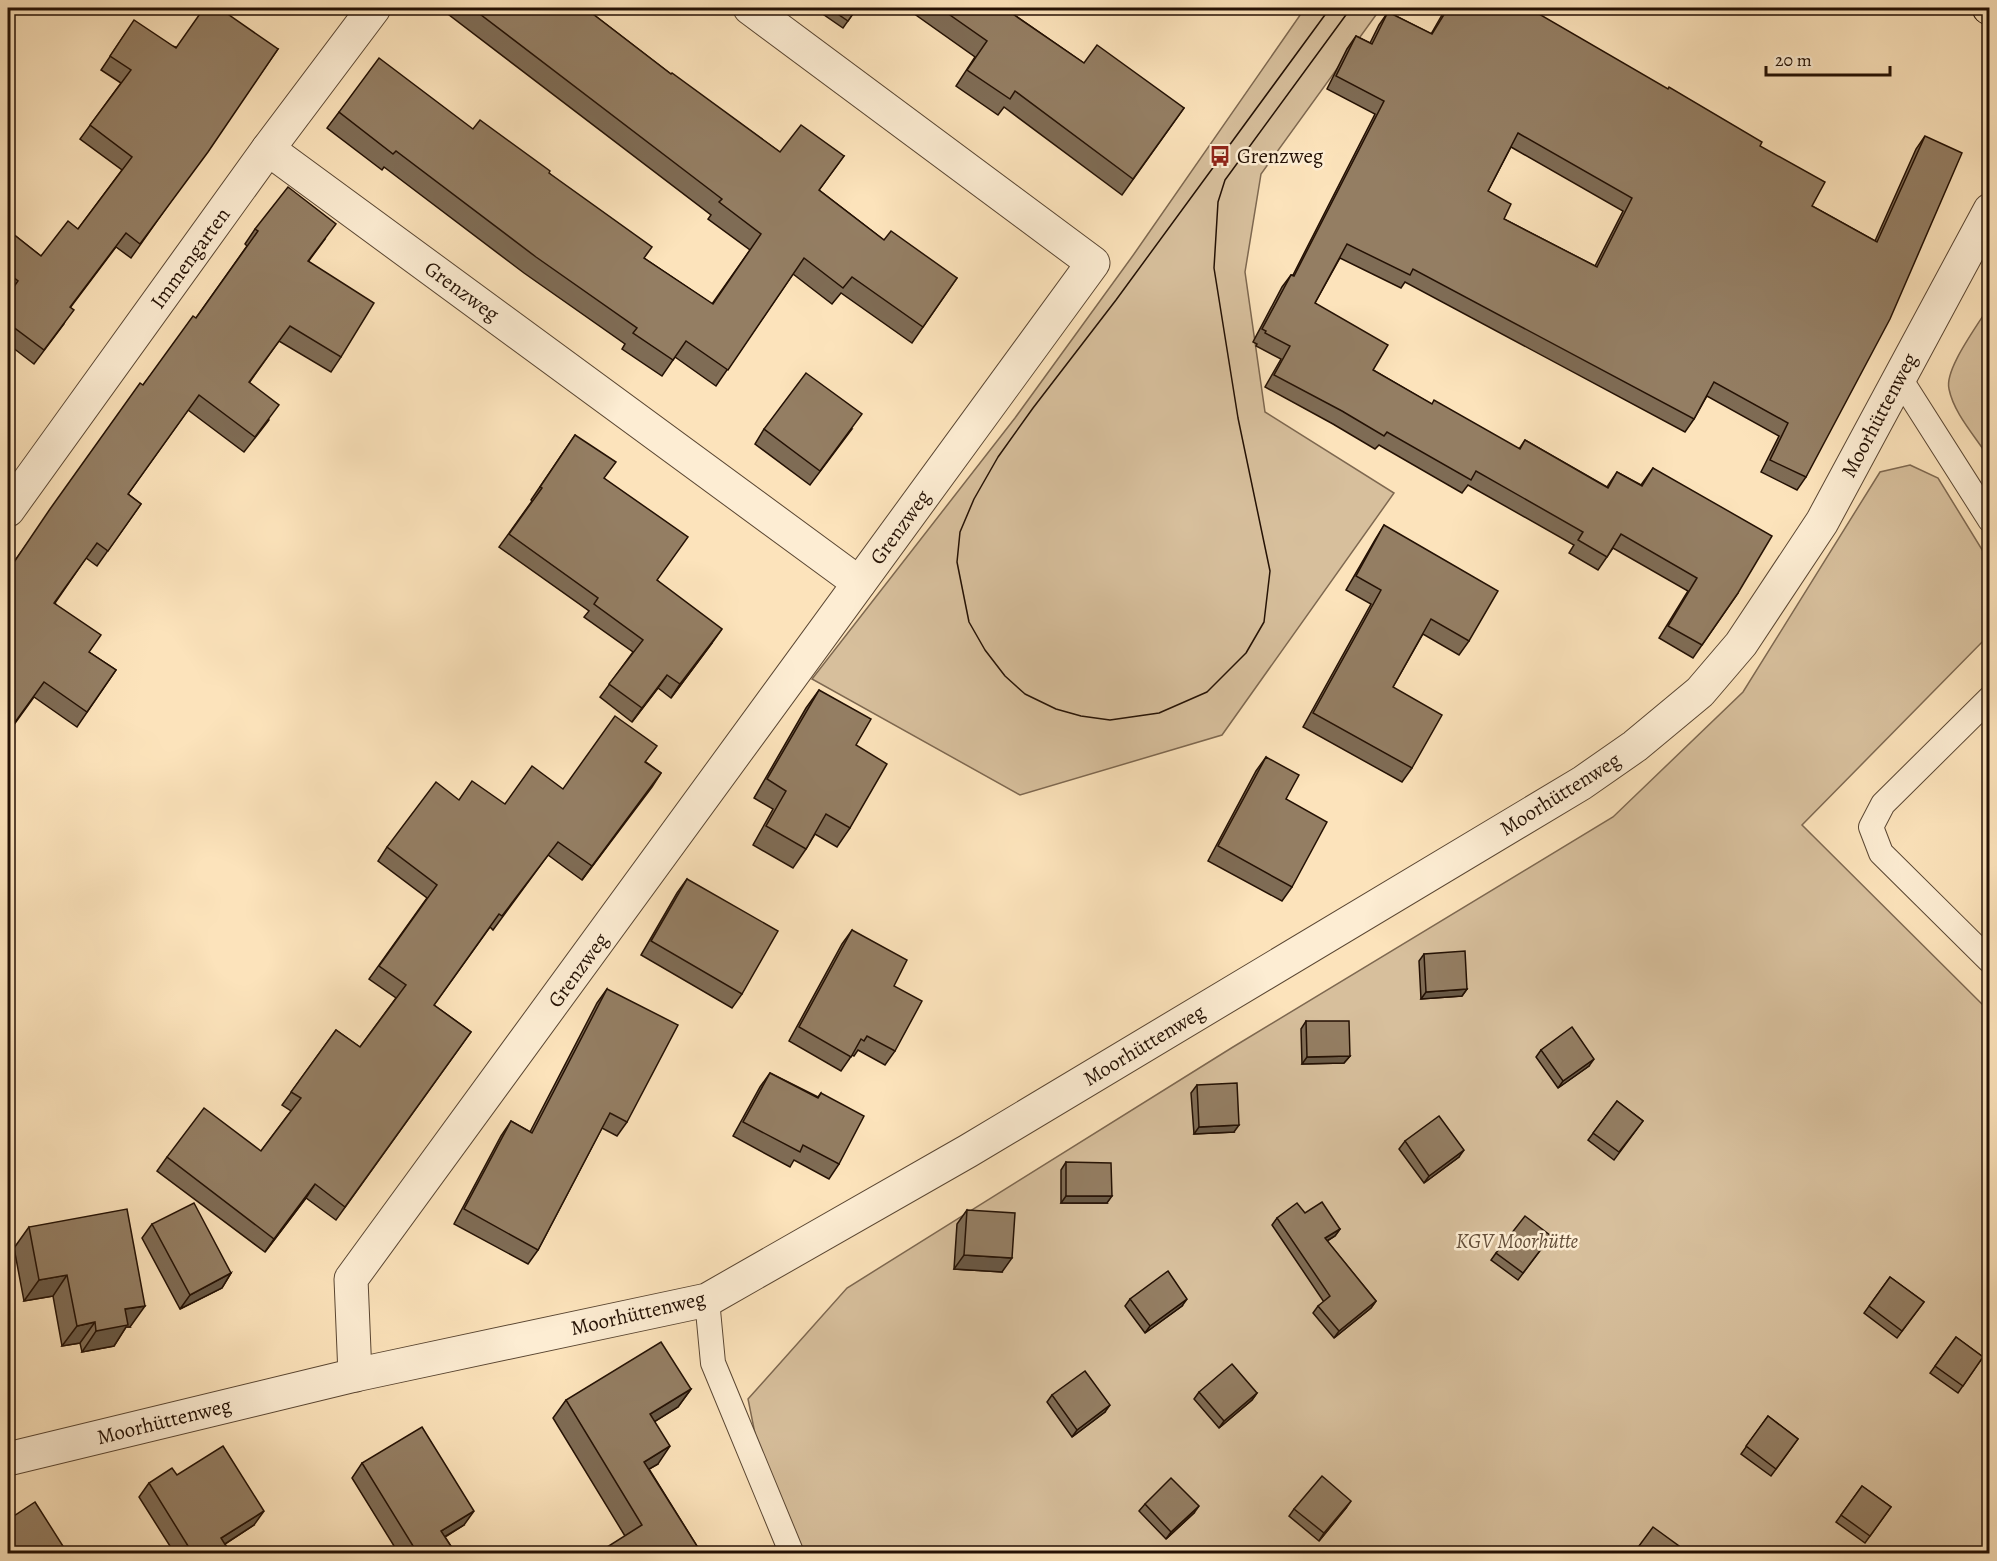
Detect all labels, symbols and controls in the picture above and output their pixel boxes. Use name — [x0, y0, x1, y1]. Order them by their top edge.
scale bar — [1766, 39, 1890, 77]
text: 20 m — [1775, 48, 1812, 72]
place label: Grenzweg — [1237, 142, 1324, 170]
bus stop icon: Grenzweg — [1208, 144, 1232, 168]
street label: Immengarten — [144, 202, 236, 314]
street label: Grenzweg — [419, 254, 505, 328]
street label: Moorhüttenweg — [1834, 347, 1924, 482]
street label: Grenzweg — [863, 484, 937, 570]
street label: Moorhüttenweg — [1494, 745, 1626, 842]
street label: Grenzweg — [541, 927, 615, 1013]
street label: Moorhüttenweg — [1078, 997, 1211, 1092]
park label: KGV Moorhütte — [1456, 1227, 1579, 1255]
street label: Moorhüttenweg — [568, 1284, 709, 1342]
street label: Moorhüttenweg — [94, 1391, 235, 1451]

